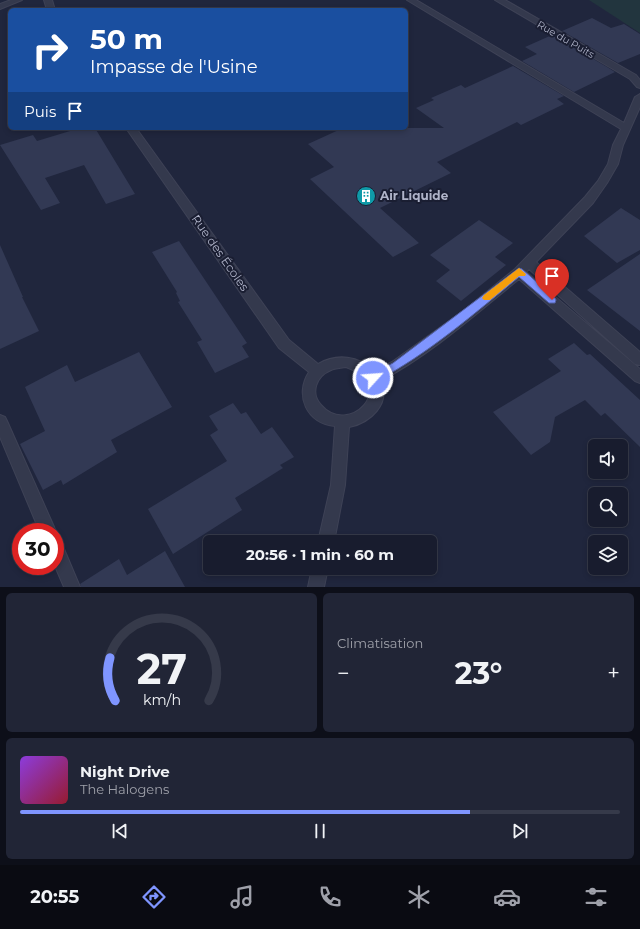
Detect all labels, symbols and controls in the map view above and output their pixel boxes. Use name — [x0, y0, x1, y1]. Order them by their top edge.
street label: Rue du Puits — [535, 18, 597, 61]
text: 50 m — [90, 22, 163, 56]
icon: right — [24, 24, 76, 76]
text: Impasse de l'Usine — [90, 56, 258, 78]
icon: arrive — [64, 100, 86, 122]
text: Puis — [24, 102, 56, 121]
building icon: Air Liquide — [355, 185, 377, 207]
place label: Air Liquide — [379, 188, 449, 203]
street label: Rue des Écoles — [188, 212, 252, 294]
pin — [535, 259, 569, 300]
icon: arrive — [541, 265, 563, 287]
position arrow — [352, 357, 394, 399]
map controls — [588, 439, 628, 575]
button: sound — [588, 439, 628, 479]
button: search — [588, 487, 628, 527]
speed limit sign: 30 — [12, 523, 64, 575]
button: layers — [588, 535, 628, 575]
text: 20:56 · 1 min · 60 m — [246, 545, 394, 564]
text: Climatisation — [337, 635, 423, 651]
text: 27 — [136, 643, 187, 693]
text: 23° — [455, 655, 502, 692]
text: − — [337, 660, 350, 687]
text: + — [607, 660, 620, 687]
text: km/h — [142, 690, 181, 708]
text: Night Drive — [80, 762, 170, 781]
text: The Halogens — [80, 781, 169, 797]
icon: previous — [109, 820, 131, 842]
icon: pause — [309, 820, 331, 842]
icon: next — [509, 820, 531, 842]
icon: directions — [140, 883, 168, 911]
icon: music — [228, 883, 256, 911]
icon: phone — [316, 883, 344, 911]
icon: climate — [405, 883, 433, 911]
icon: car — [493, 883, 521, 911]
icon: filters — [582, 883, 610, 911]
text: 20:55 — [30, 886, 79, 908]

